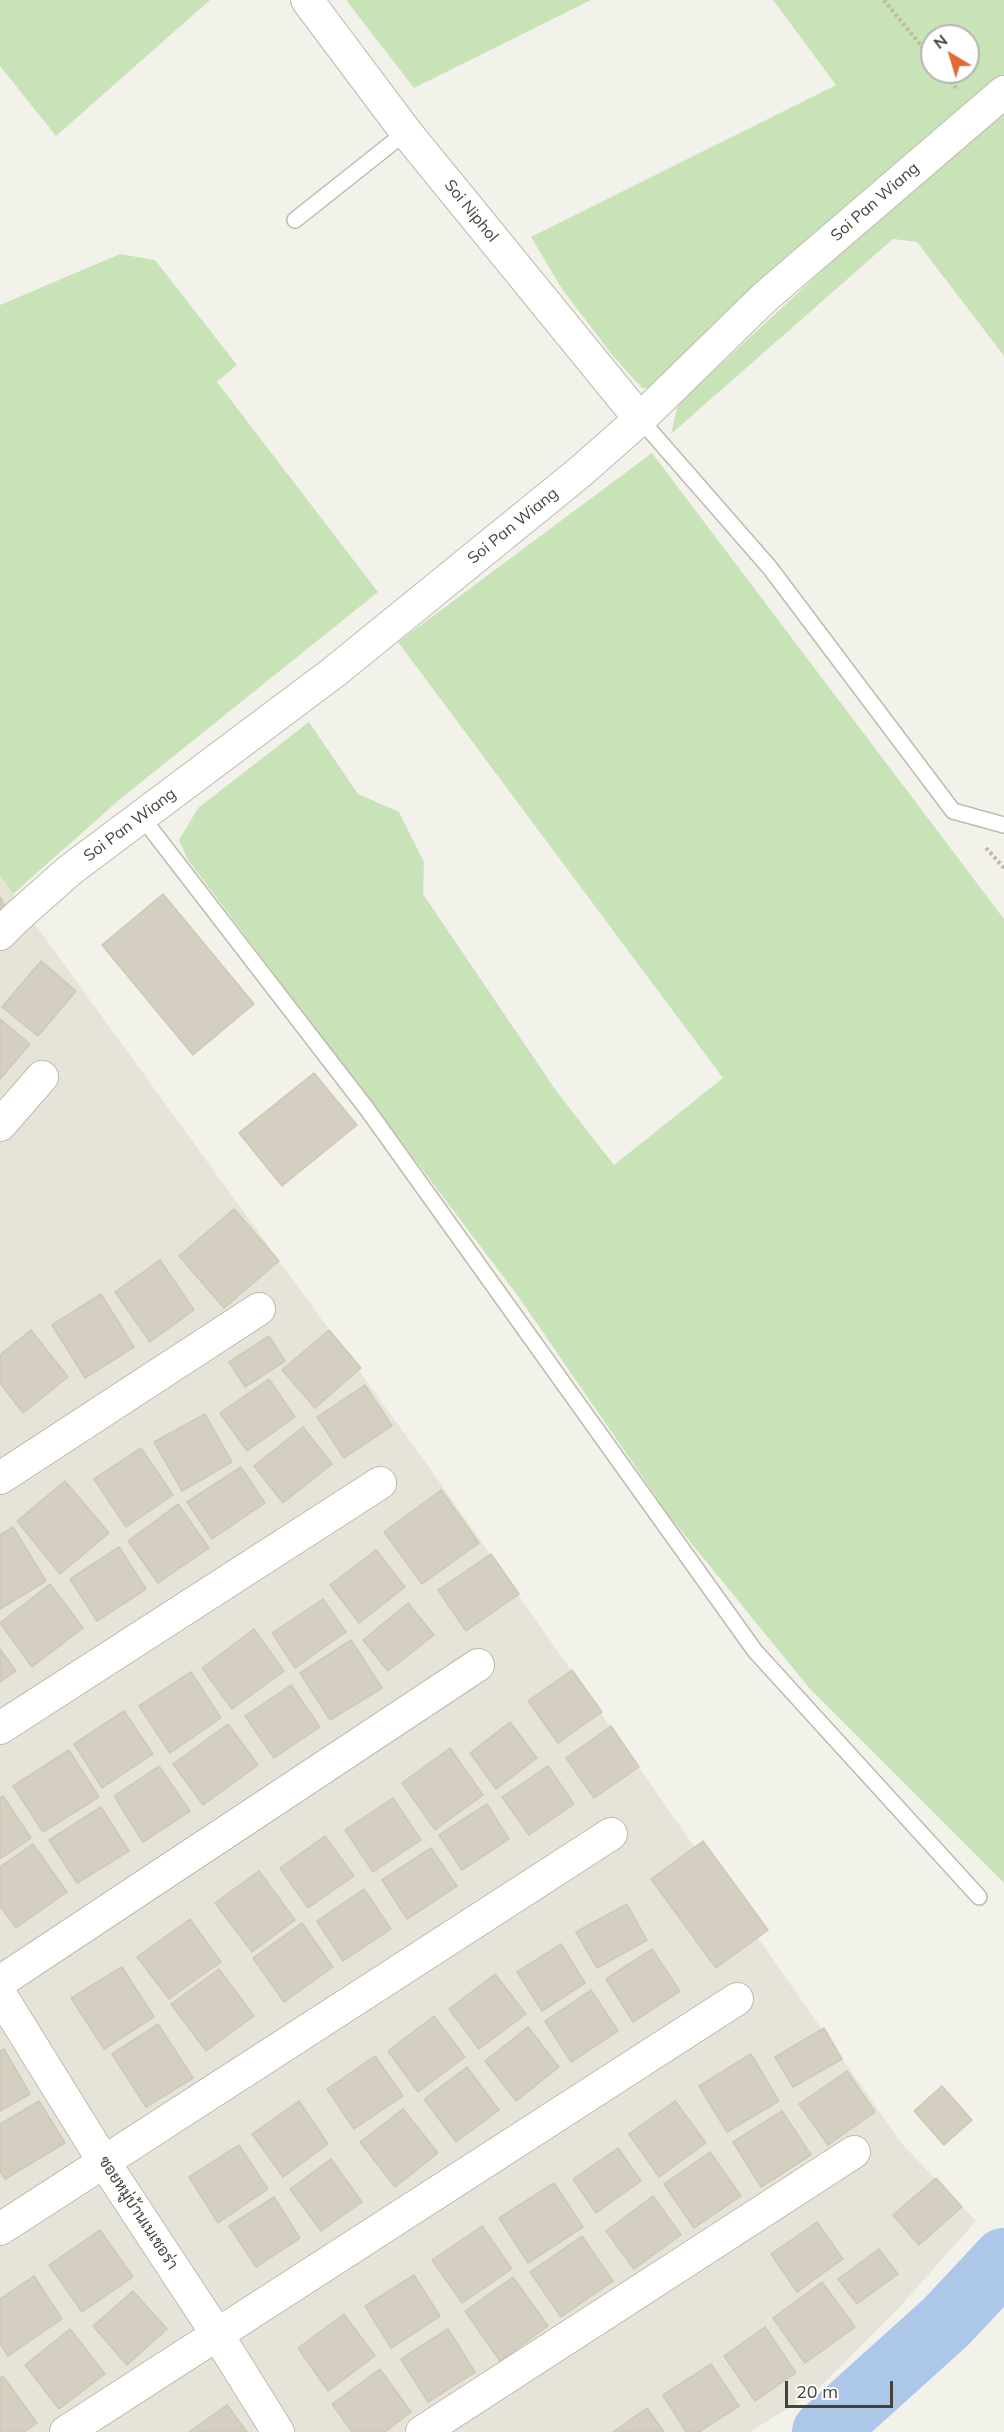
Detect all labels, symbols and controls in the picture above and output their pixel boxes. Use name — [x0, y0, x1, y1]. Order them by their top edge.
north arrow — [920, 24, 980, 84]
text: N — [929, 30, 951, 53]
street label: Soi Pan Wiang — [827, 159, 923, 245]
street label: Soi Niphol — [440, 176, 502, 246]
street label: Soi Pan Wiang — [464, 484, 562, 568]
street label: Soi Pan Wiang — [80, 784, 180, 866]
street label: ซอยหมู่บ้านเนเชอร่า — [94, 2153, 182, 2273]
scale bar — [788, 2369, 896, 2407]
text: 20 m — [796, 2380, 838, 2403]

